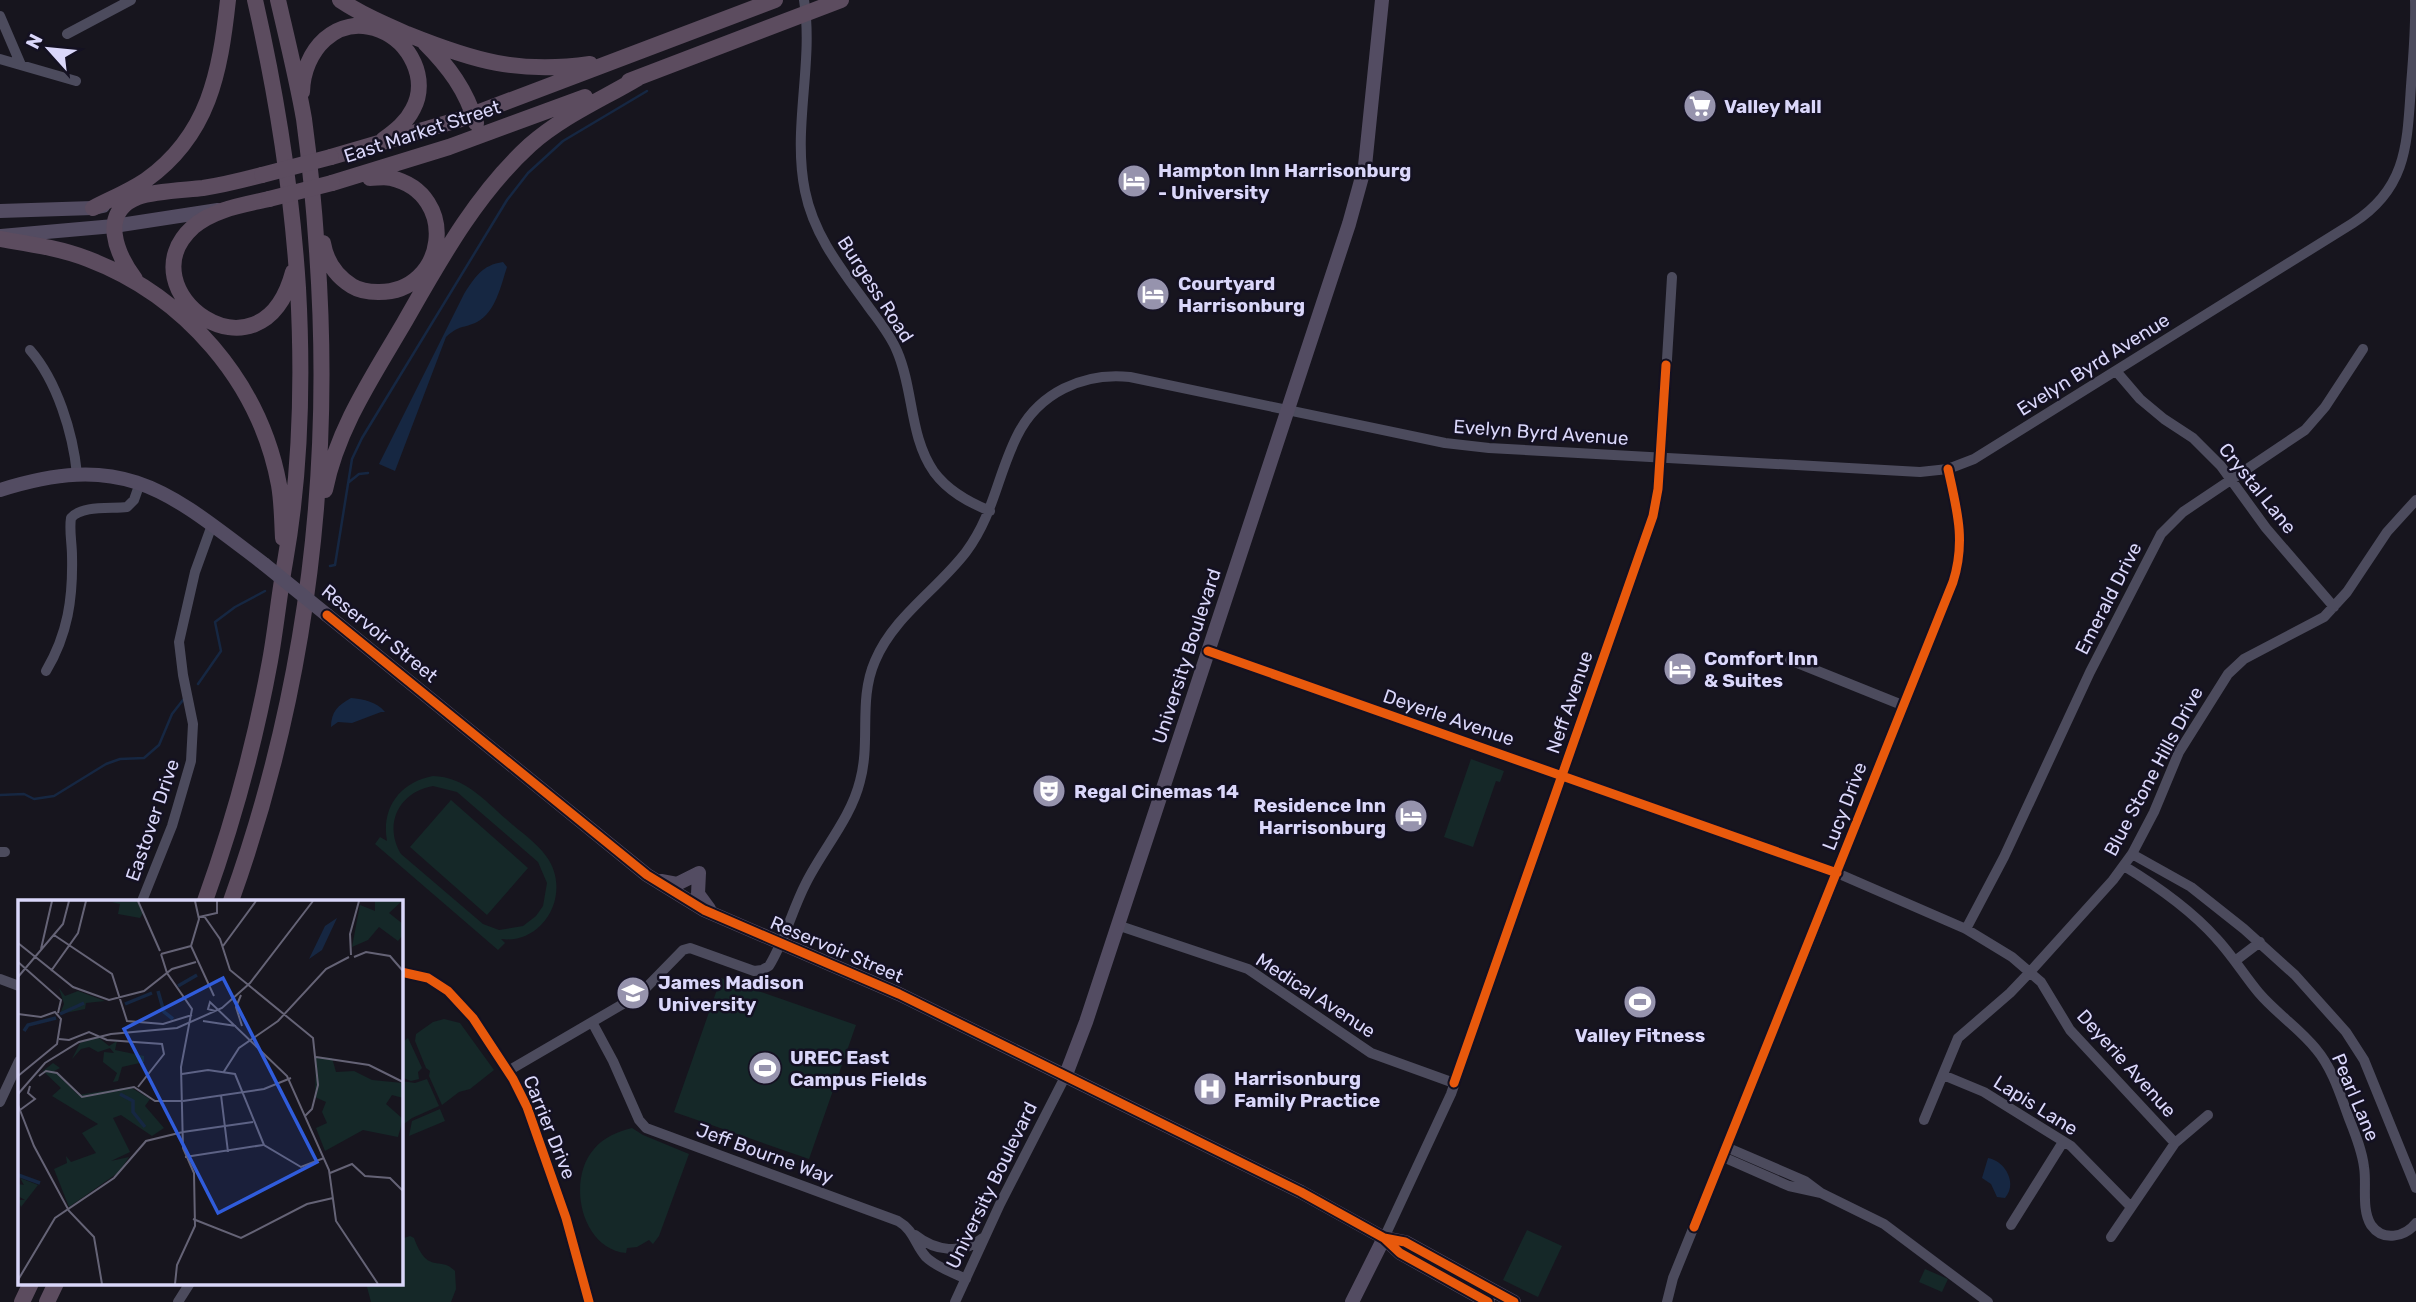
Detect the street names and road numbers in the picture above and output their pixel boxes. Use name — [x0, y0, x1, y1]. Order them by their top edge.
street label: East Market Street — [341, 95, 504, 168]
street label: Burgess Road — [833, 232, 919, 347]
street label: Evelyn Byrd Avenue — [2013, 308, 2174, 421]
street label: Evelyn Byrd Avenue — [1453, 415, 1629, 450]
street label: Crystal Lane — [2214, 438, 2301, 538]
street label: Emerald Drive — [2070, 538, 2147, 658]
street label: University Boulevard — [1147, 566, 1226, 747]
street label: Reservoir Street — [317, 580, 443, 688]
street label: Neff Avenue — [1541, 648, 1598, 757]
street label: Blue Stone Hills Drive — [2099, 683, 2208, 860]
street label: Deyerle Avenue — [1380, 684, 1518, 751]
street label: Eastover Drive — [121, 756, 184, 884]
street label: Lucy Drive — [1817, 759, 1872, 853]
street label: Reservoir Street — [767, 911, 907, 988]
street label: Medical Avenue — [1252, 948, 1380, 1043]
street label: Deyerie Avenue — [2072, 1005, 2181, 1122]
street label: Pearl Lane — [2327, 1050, 2384, 1145]
street label: Lapis Lane — [1989, 1071, 2082, 1140]
street label: Carrier Drive — [518, 1072, 581, 1182]
street label: University Boulevard — [941, 1098, 1042, 1272]
street label: Jeff Bourne Way — [693, 1118, 837, 1189]

